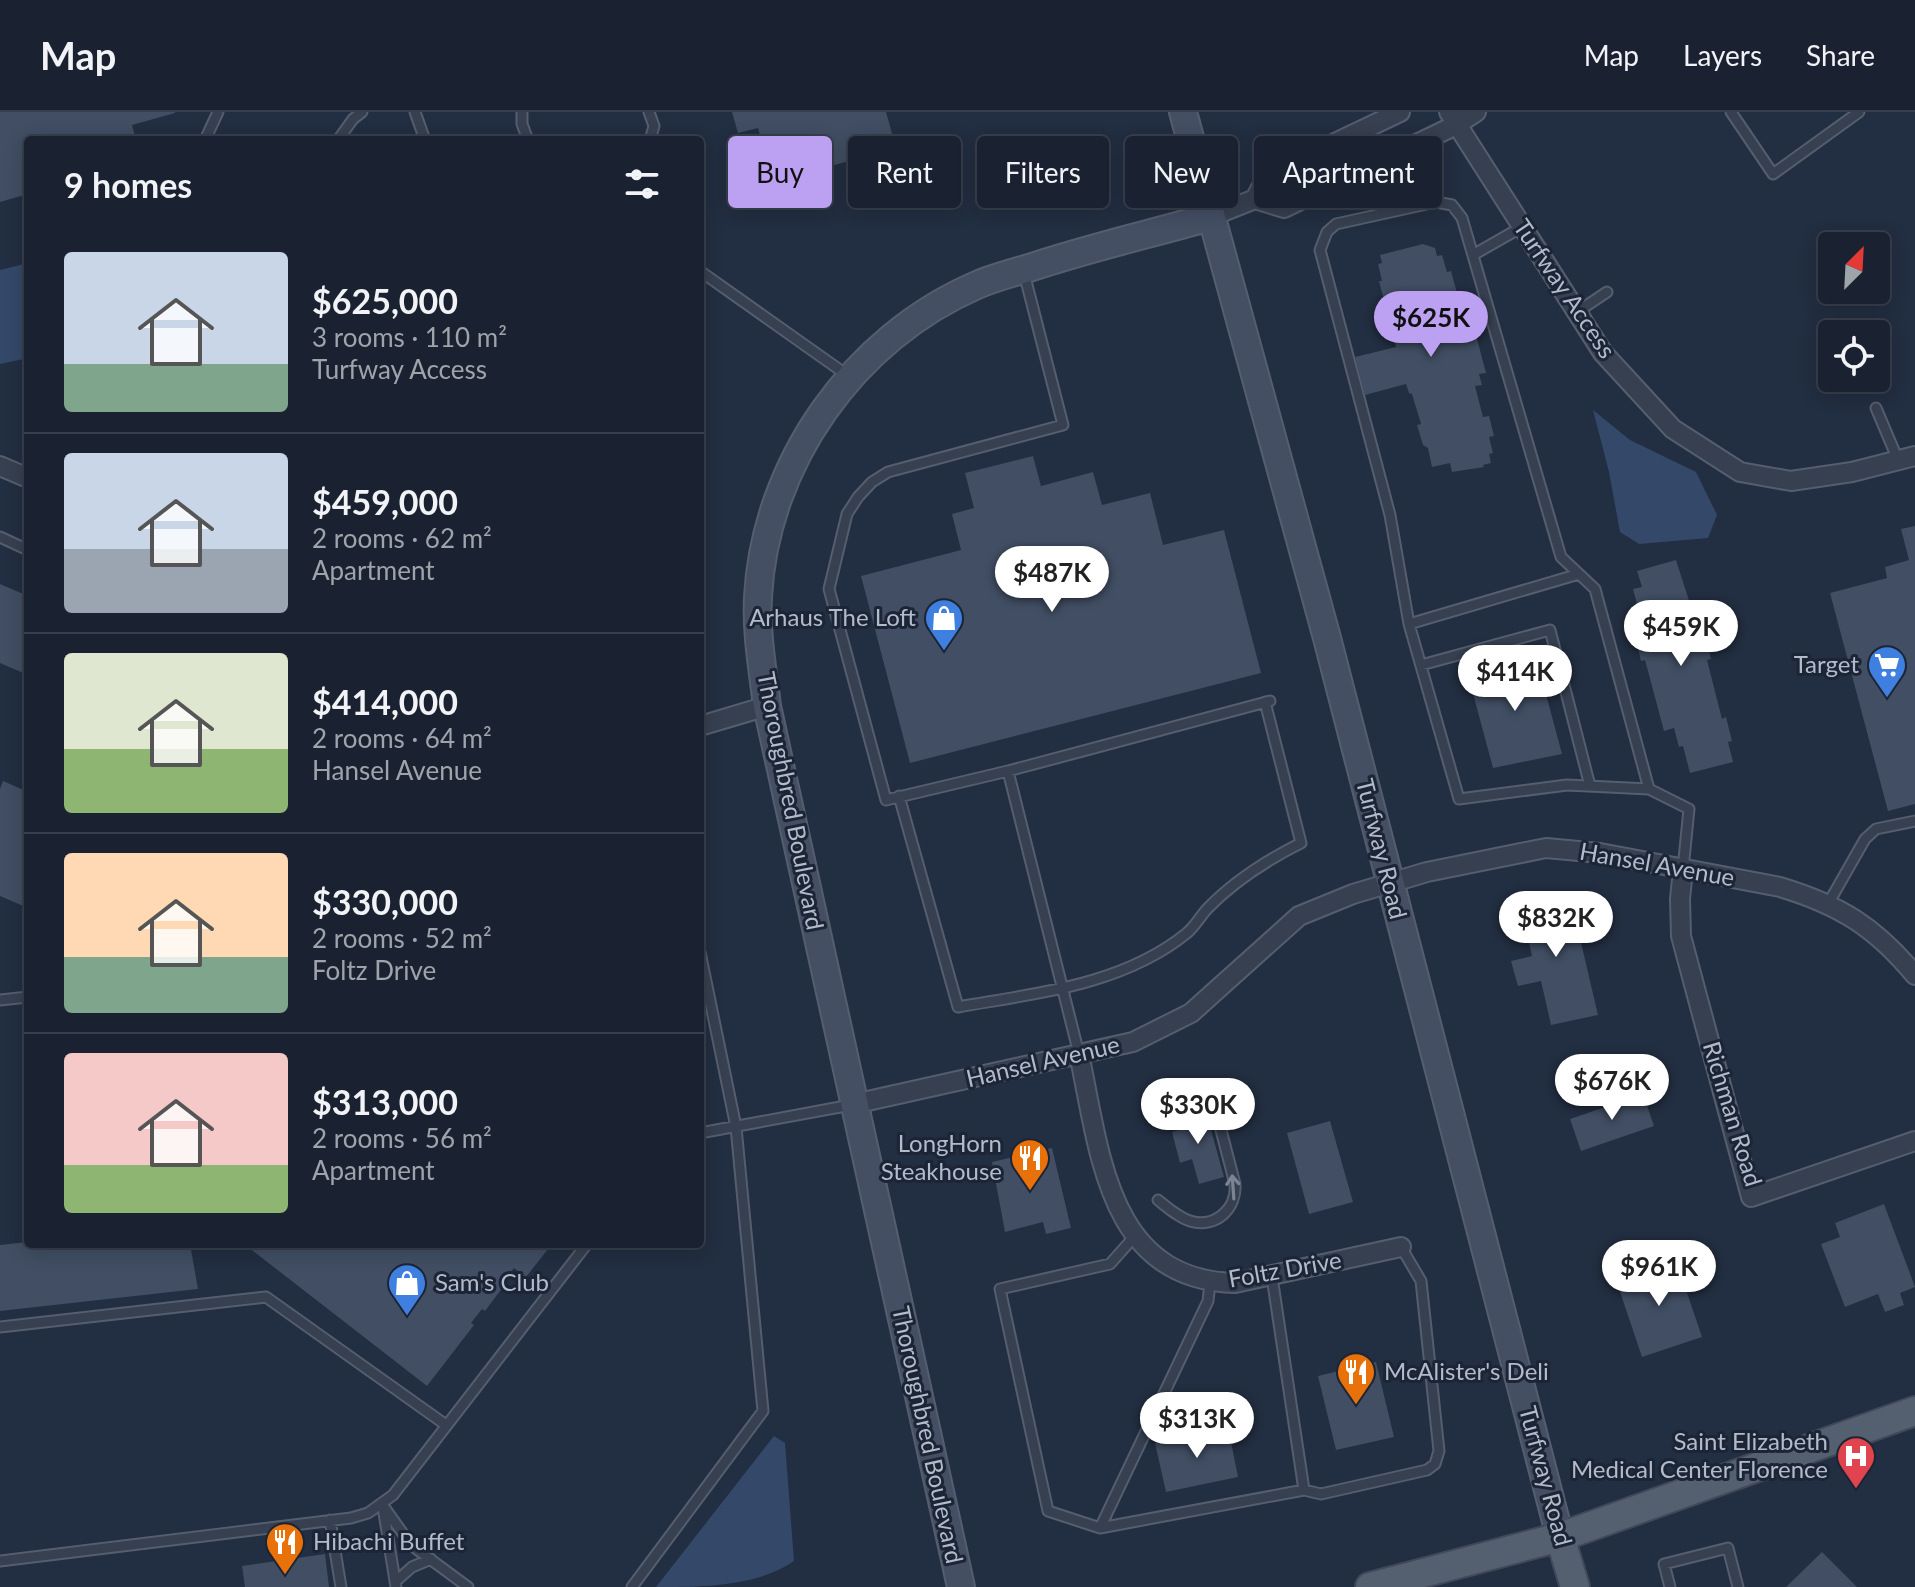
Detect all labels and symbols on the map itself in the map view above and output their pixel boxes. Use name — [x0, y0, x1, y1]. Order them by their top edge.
street label: Turfway Access — [1508, 213, 1622, 363]
north arrow — [1818, 232, 1890, 304]
pin: $625K — [1375, 291, 1487, 359]
pin: $487K — [996, 546, 1108, 614]
shop icon: Arhaus The Loft — [923, 597, 965, 652]
pin: $459K — [1625, 600, 1737, 668]
place label: Arhaus The Loft — [749, 602, 917, 631]
supermarket icon: Target — [1866, 644, 1908, 699]
pin: $414K — [1459, 645, 1571, 713]
place label: Target — [1794, 649, 1859, 678]
street label: Thoroughbred Boulevard — [752, 669, 831, 932]
street label: Turfway Road — [1351, 775, 1414, 922]
street label: Hansel Avenue — [1578, 836, 1737, 891]
pin: $832K — [1500, 891, 1612, 959]
street label: Hansel Avenue — [963, 1029, 1122, 1092]
street label: Richman Road — [1698, 1038, 1769, 1189]
pin: $676K — [1556, 1054, 1668, 1122]
pin: $330K — [1142, 1078, 1254, 1146]
place label: LongHorn Steakhouse — [881, 1128, 1002, 1185]
restaurant icon: LongHorn Steakhouse — [1009, 1137, 1051, 1192]
one-way arrow — [1225, 1175, 1240, 1201]
pin: $961K — [1603, 1240, 1715, 1308]
street label: Foltz Drive — [1226, 1244, 1344, 1293]
shop icon: Sam's Club — [386, 1262, 428, 1317]
place label: Sam's Club — [435, 1267, 549, 1296]
street label: Thoroughbred Boulevard — [887, 1303, 970, 1566]
restaurant icon: McAlister's Deli — [1335, 1351, 1377, 1406]
place label: McAlister's Deli — [1384, 1356, 1549, 1385]
pin: $313K — [1141, 1392, 1253, 1460]
street label: Turfway Road — [1514, 1402, 1579, 1549]
place label: Saint Elizabeth Medical Center Florence — [1571, 1426, 1828, 1483]
hospital icon: Saint Elizabeth Medical Center Florence — [1835, 1435, 1877, 1490]
restaurant icon: Hibachi Buffet — [264, 1521, 306, 1576]
place label: Hibachi Buffet — [313, 1526, 465, 1555]

